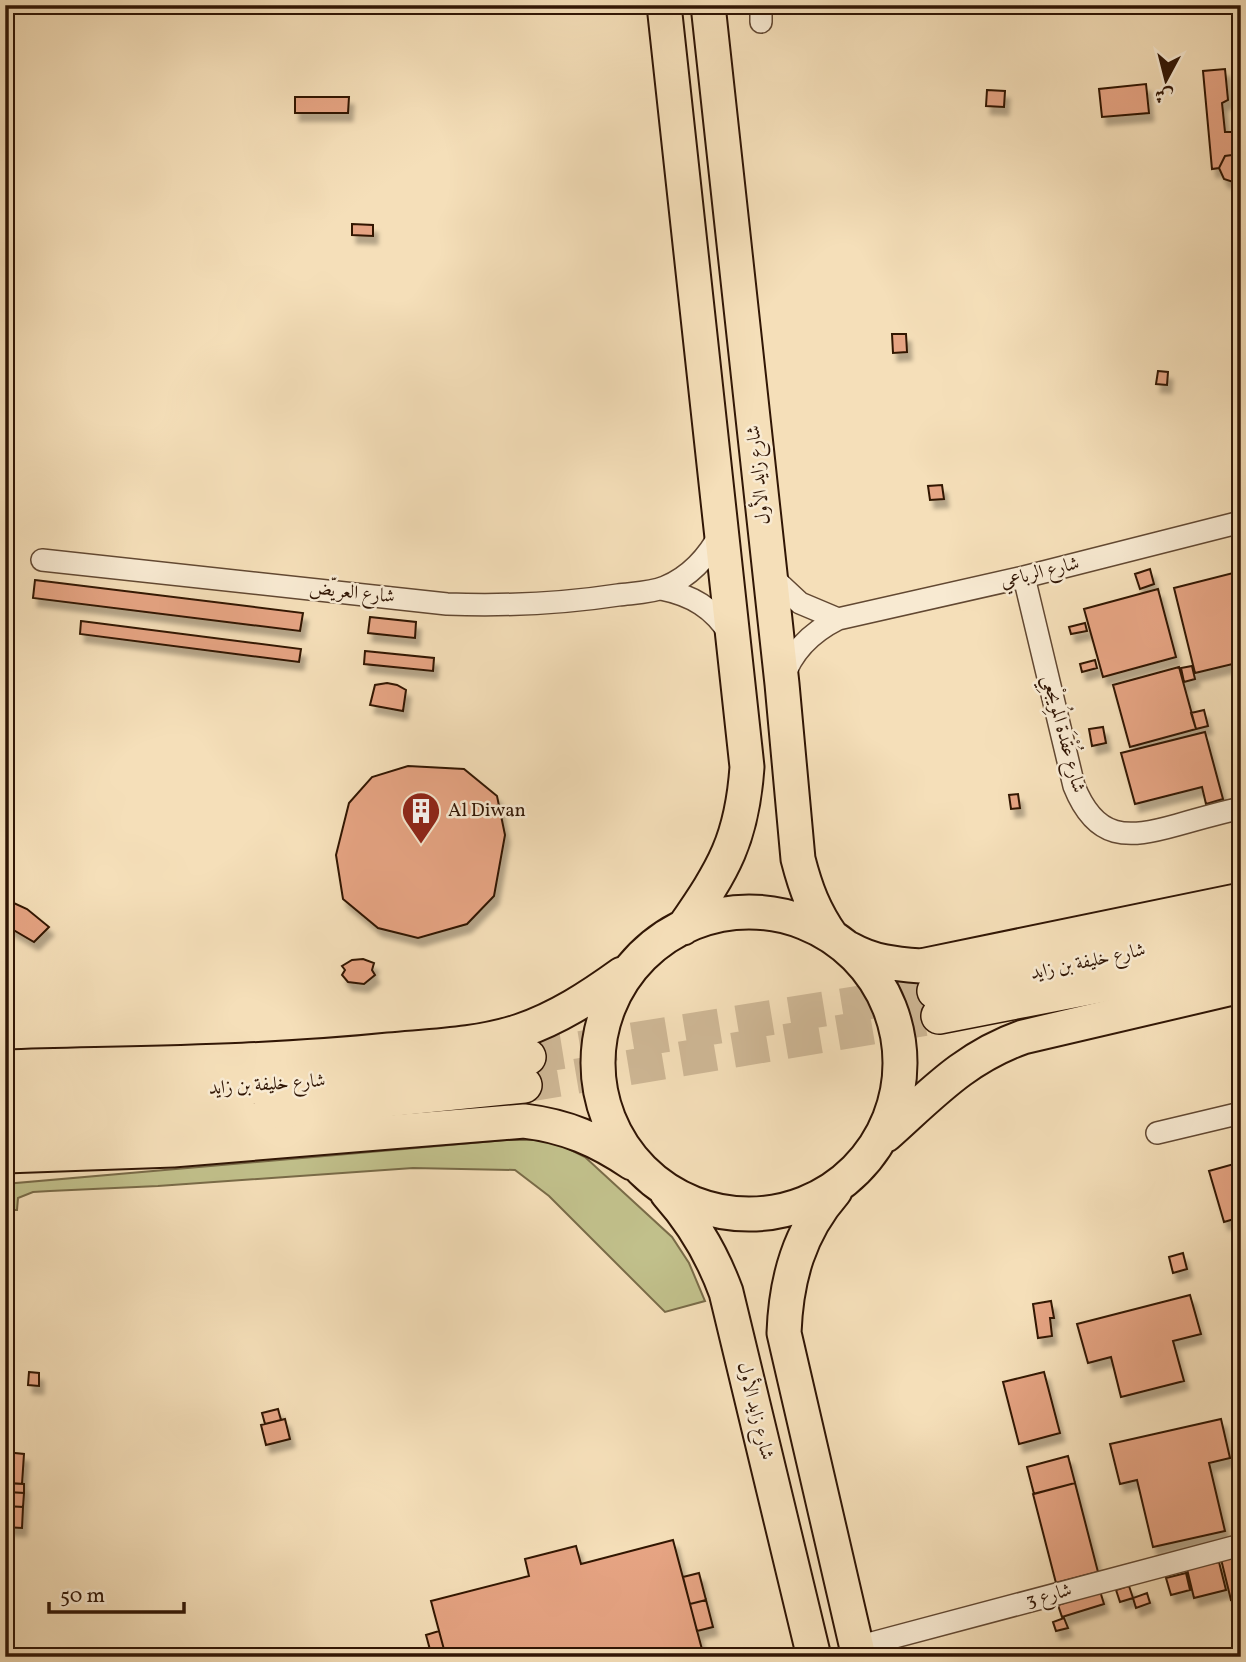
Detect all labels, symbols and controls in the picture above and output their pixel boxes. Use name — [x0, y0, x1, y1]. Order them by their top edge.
north arrow — [1130, 46, 1200, 116]
text: ش — [1153, 81, 1175, 109]
street label: شارع زايد الأول — [739, 424, 778, 526]
street label: شارع الرباعي — [998, 551, 1082, 596]
street label: شارع العريّض — [308, 575, 396, 611]
street label: شارع عُقْدَة المُوِيجْعِي — [1032, 671, 1095, 796]
building icon: Al Diwan — [400, 790, 442, 845]
place label: Al Diwan — [448, 798, 526, 824]
street label: شارع خليفة بن زايد — [1028, 937, 1148, 988]
street label: شارع خليفة بن زايد — [208, 1068, 326, 1103]
street label: شارع زايد الأول — [729, 1359, 782, 1463]
scale bar — [49, 1571, 184, 1615]
street label: شارع 3 — [1023, 1577, 1075, 1616]
text: 50 m — [60, 1582, 105, 1611]

